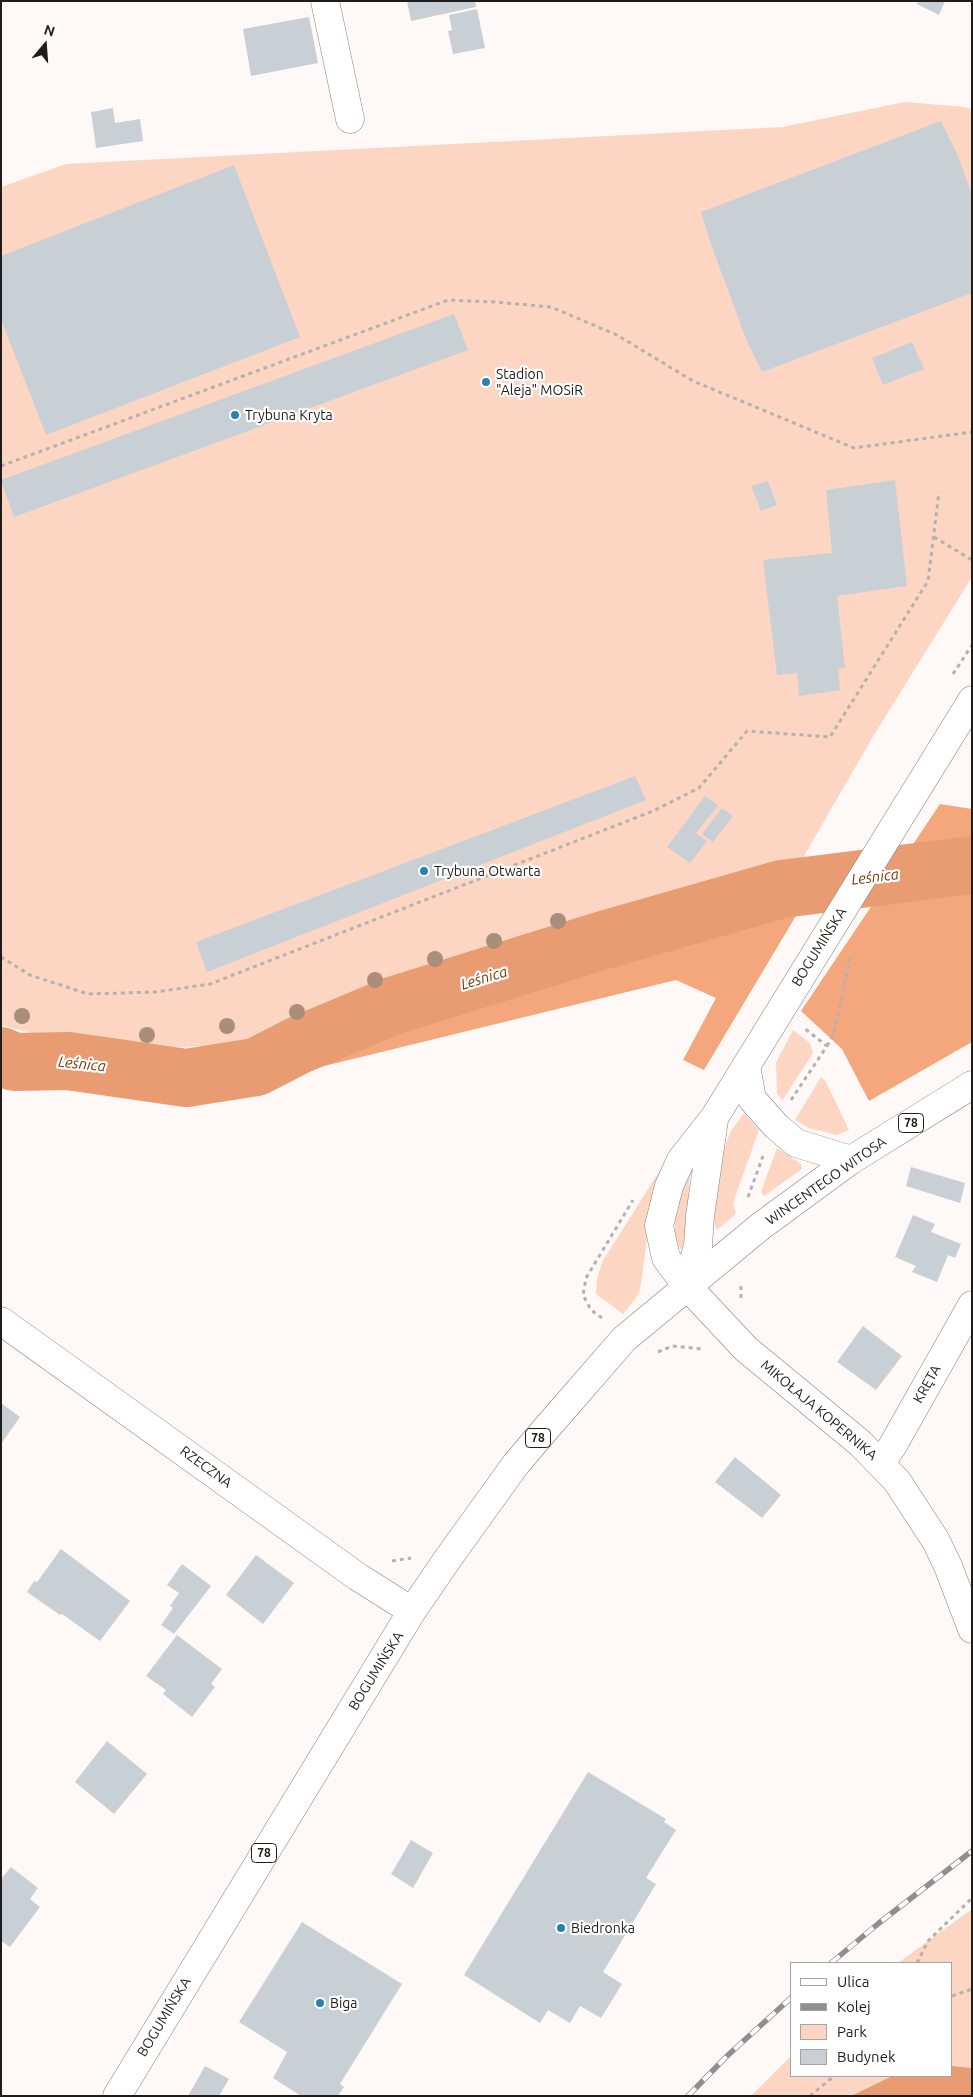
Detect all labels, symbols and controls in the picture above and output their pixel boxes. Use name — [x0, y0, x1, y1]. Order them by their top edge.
north arrow — [20, 20, 70, 70]
text: N — [42, 22, 57, 40]
place label: Stadion "Aleja" MOSiR — [496, 366, 583, 398]
marker: Stadion "Aleja" MOSiR — [480, 376, 492, 388]
place label: Trybuna Kryta — [245, 407, 333, 423]
marker: Trybuna Kryta — [229, 409, 241, 421]
place label: Trybuna Otwarta — [434, 863, 541, 879]
marker: Trybuna Otwarta — [418, 865, 430, 877]
water label: Leśnica — [850, 865, 900, 889]
street label: BOGUMIŃSKA — [788, 904, 850, 990]
water label: Leśnica — [459, 962, 509, 994]
water label: Leśnica — [57, 1053, 107, 1075]
road number: 78 — [898, 1114, 924, 1132]
street label: WINCENTEGO WITOSA — [763, 1133, 889, 1229]
street label: MIKOŁAJA KOPERNIKA — [757, 1356, 881, 1464]
street label: KRĘTA — [910, 1362, 944, 1406]
road number: 78 — [526, 1429, 550, 1448]
street label: RZECZNA — [177, 1442, 235, 1492]
street label: BOGUMIŃSKA — [345, 1628, 407, 1714]
road number: 78 — [252, 1844, 276, 1862]
place label: Biedronka — [571, 1920, 635, 1936]
marker: Biedronka — [555, 1922, 567, 1934]
legend — [790, 1962, 953, 2077]
text: Ulica — [837, 1973, 869, 1990]
street label: BOGUMIŃSKA — [134, 1974, 194, 2060]
place label: Biga — [330, 1995, 358, 2011]
marker: Biga — [314, 1997, 326, 2009]
text: Kolej — [837, 1998, 871, 2015]
text: Park — [837, 2023, 867, 2040]
text: Budynek — [837, 2048, 896, 2065]

